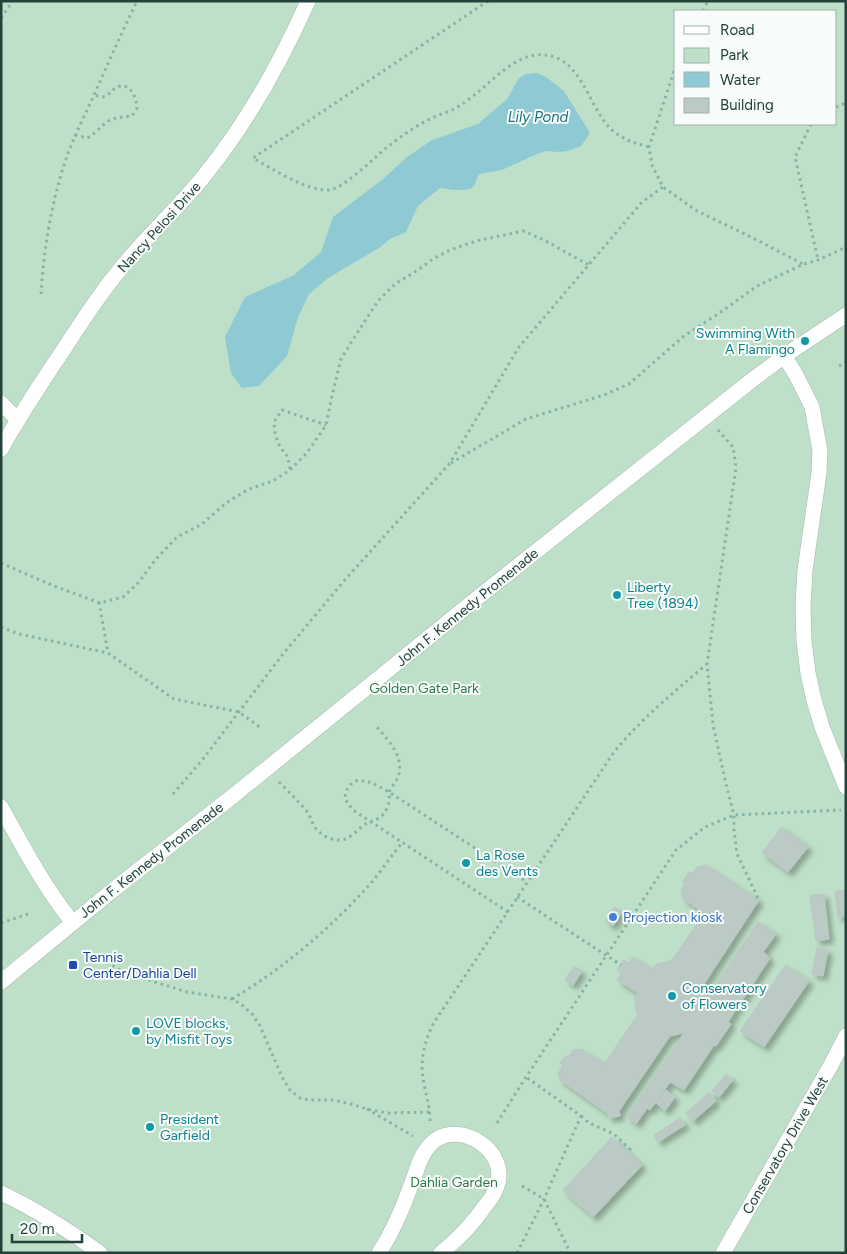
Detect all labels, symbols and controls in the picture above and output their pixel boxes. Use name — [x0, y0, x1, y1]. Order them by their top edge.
legend — [674, 10, 837, 125]
text: Road — [720, 21, 755, 39]
text: Park — [720, 46, 749, 64]
text: Water — [720, 71, 760, 89]
text: Building — [720, 96, 774, 114]
water label: Lily Pond — [508, 108, 569, 126]
street label: Nancy Pelosi Drive — [114, 178, 205, 276]
place label: Swimming With A Flamingo — [696, 325, 795, 358]
marker: Swimming With A Flamingo — [799, 335, 811, 347]
street label: John F. Kennedy Promenade — [393, 545, 542, 670]
place label: Liberty Tree (1894) — [627, 579, 698, 612]
marker: Liberty Tree (1894) — [611, 589, 623, 601]
park label: Golden Gate Park — [369, 680, 479, 697]
street label: John F. Kennedy Promenade — [76, 799, 227, 922]
place label: La Rose des Vents — [476, 847, 538, 880]
marker: La Rose des Vents — [460, 857, 472, 869]
place label: Projection kiosk — [623, 909, 722, 926]
marker: Projection kiosk — [607, 911, 619, 923]
place label: Tennis Center/Dahlia Dell — [83, 949, 197, 982]
marker: Tennis Center/Dahlia Dell — [67, 959, 79, 971]
place label: Conservatory of Flowers — [682, 980, 767, 1013]
marker: Conservatory of Flowers — [666, 990, 678, 1002]
place label: LOVE blocks, by Misfit Toys — [146, 1015, 232, 1048]
marker: LOVE blocks, by Misfit Toys — [130, 1025, 142, 1037]
street label: Conservatory Drive West — [739, 1073, 832, 1217]
place label: President Garfield — [160, 1111, 219, 1144]
marker: President Garfield — [144, 1121, 156, 1133]
park label: Dahlia Garden — [410, 1174, 498, 1191]
scale bar — [12, 1212, 82, 1244]
text: 20 m — [20, 1220, 54, 1238]

